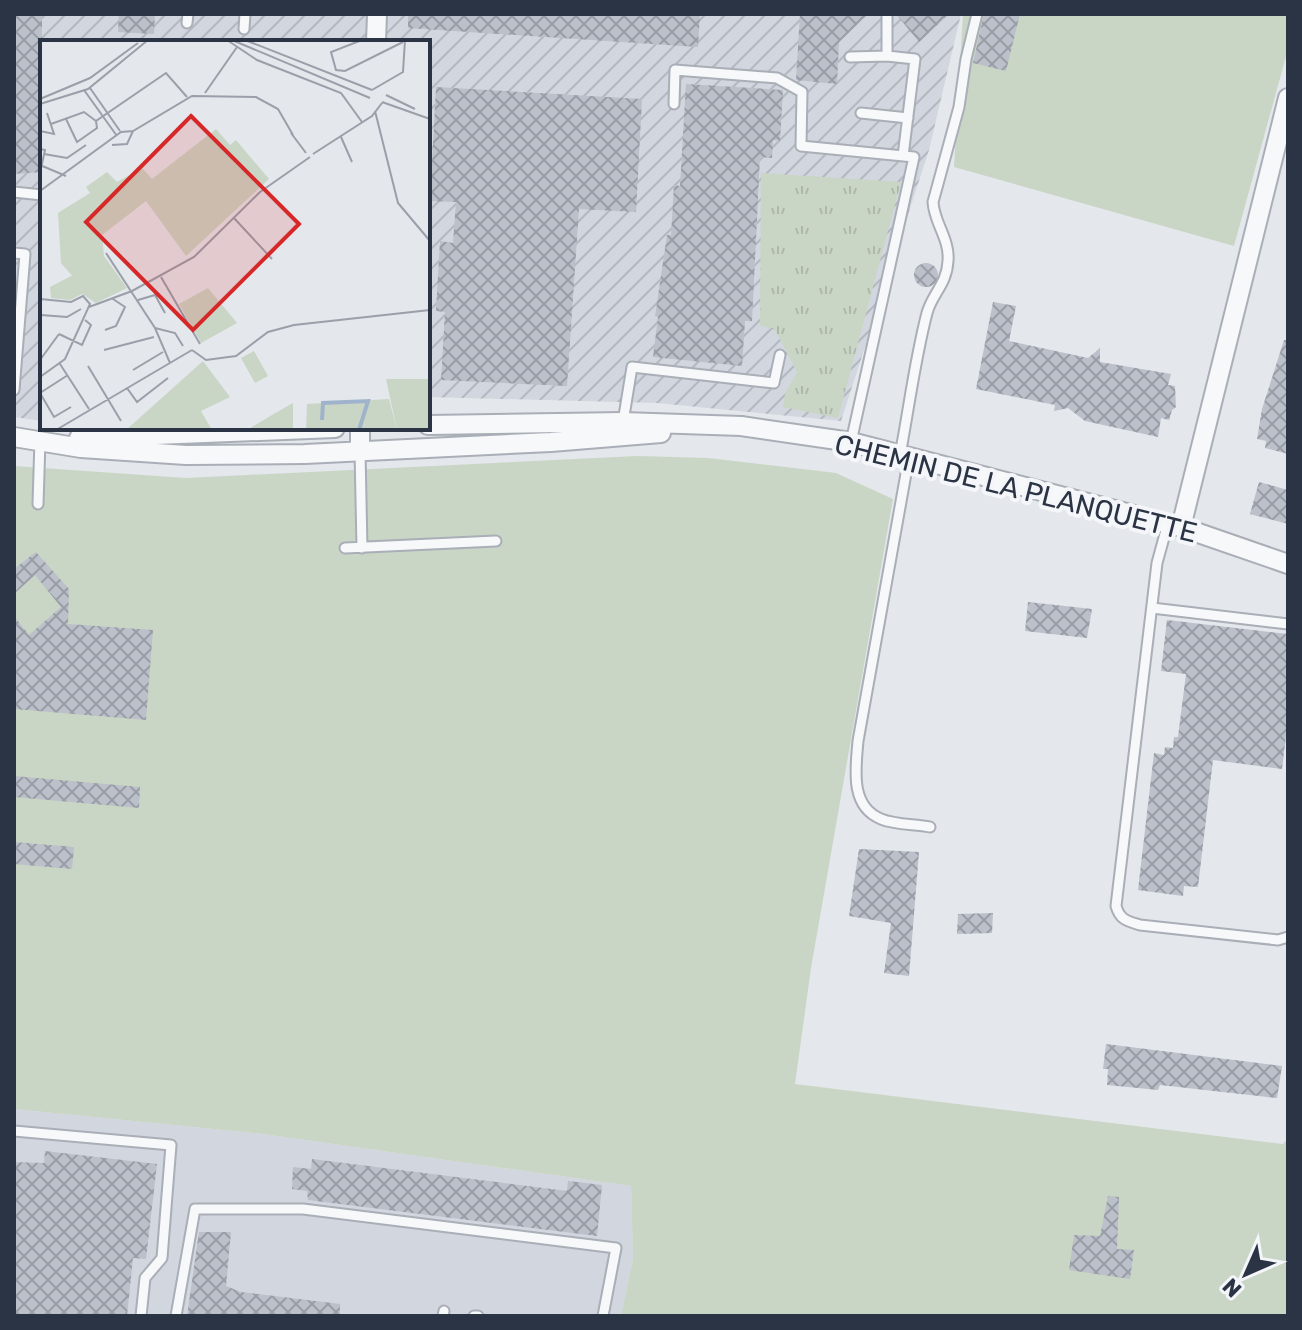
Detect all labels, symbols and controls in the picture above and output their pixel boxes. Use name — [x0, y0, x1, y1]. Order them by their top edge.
inset map — [40, 40, 430, 430]
street label: CHEMIN DE LA PLANQUETTE — [831, 427, 1201, 550]
north arrow — [1206, 1234, 1286, 1314]
text: N — [1217, 1273, 1247, 1303]

